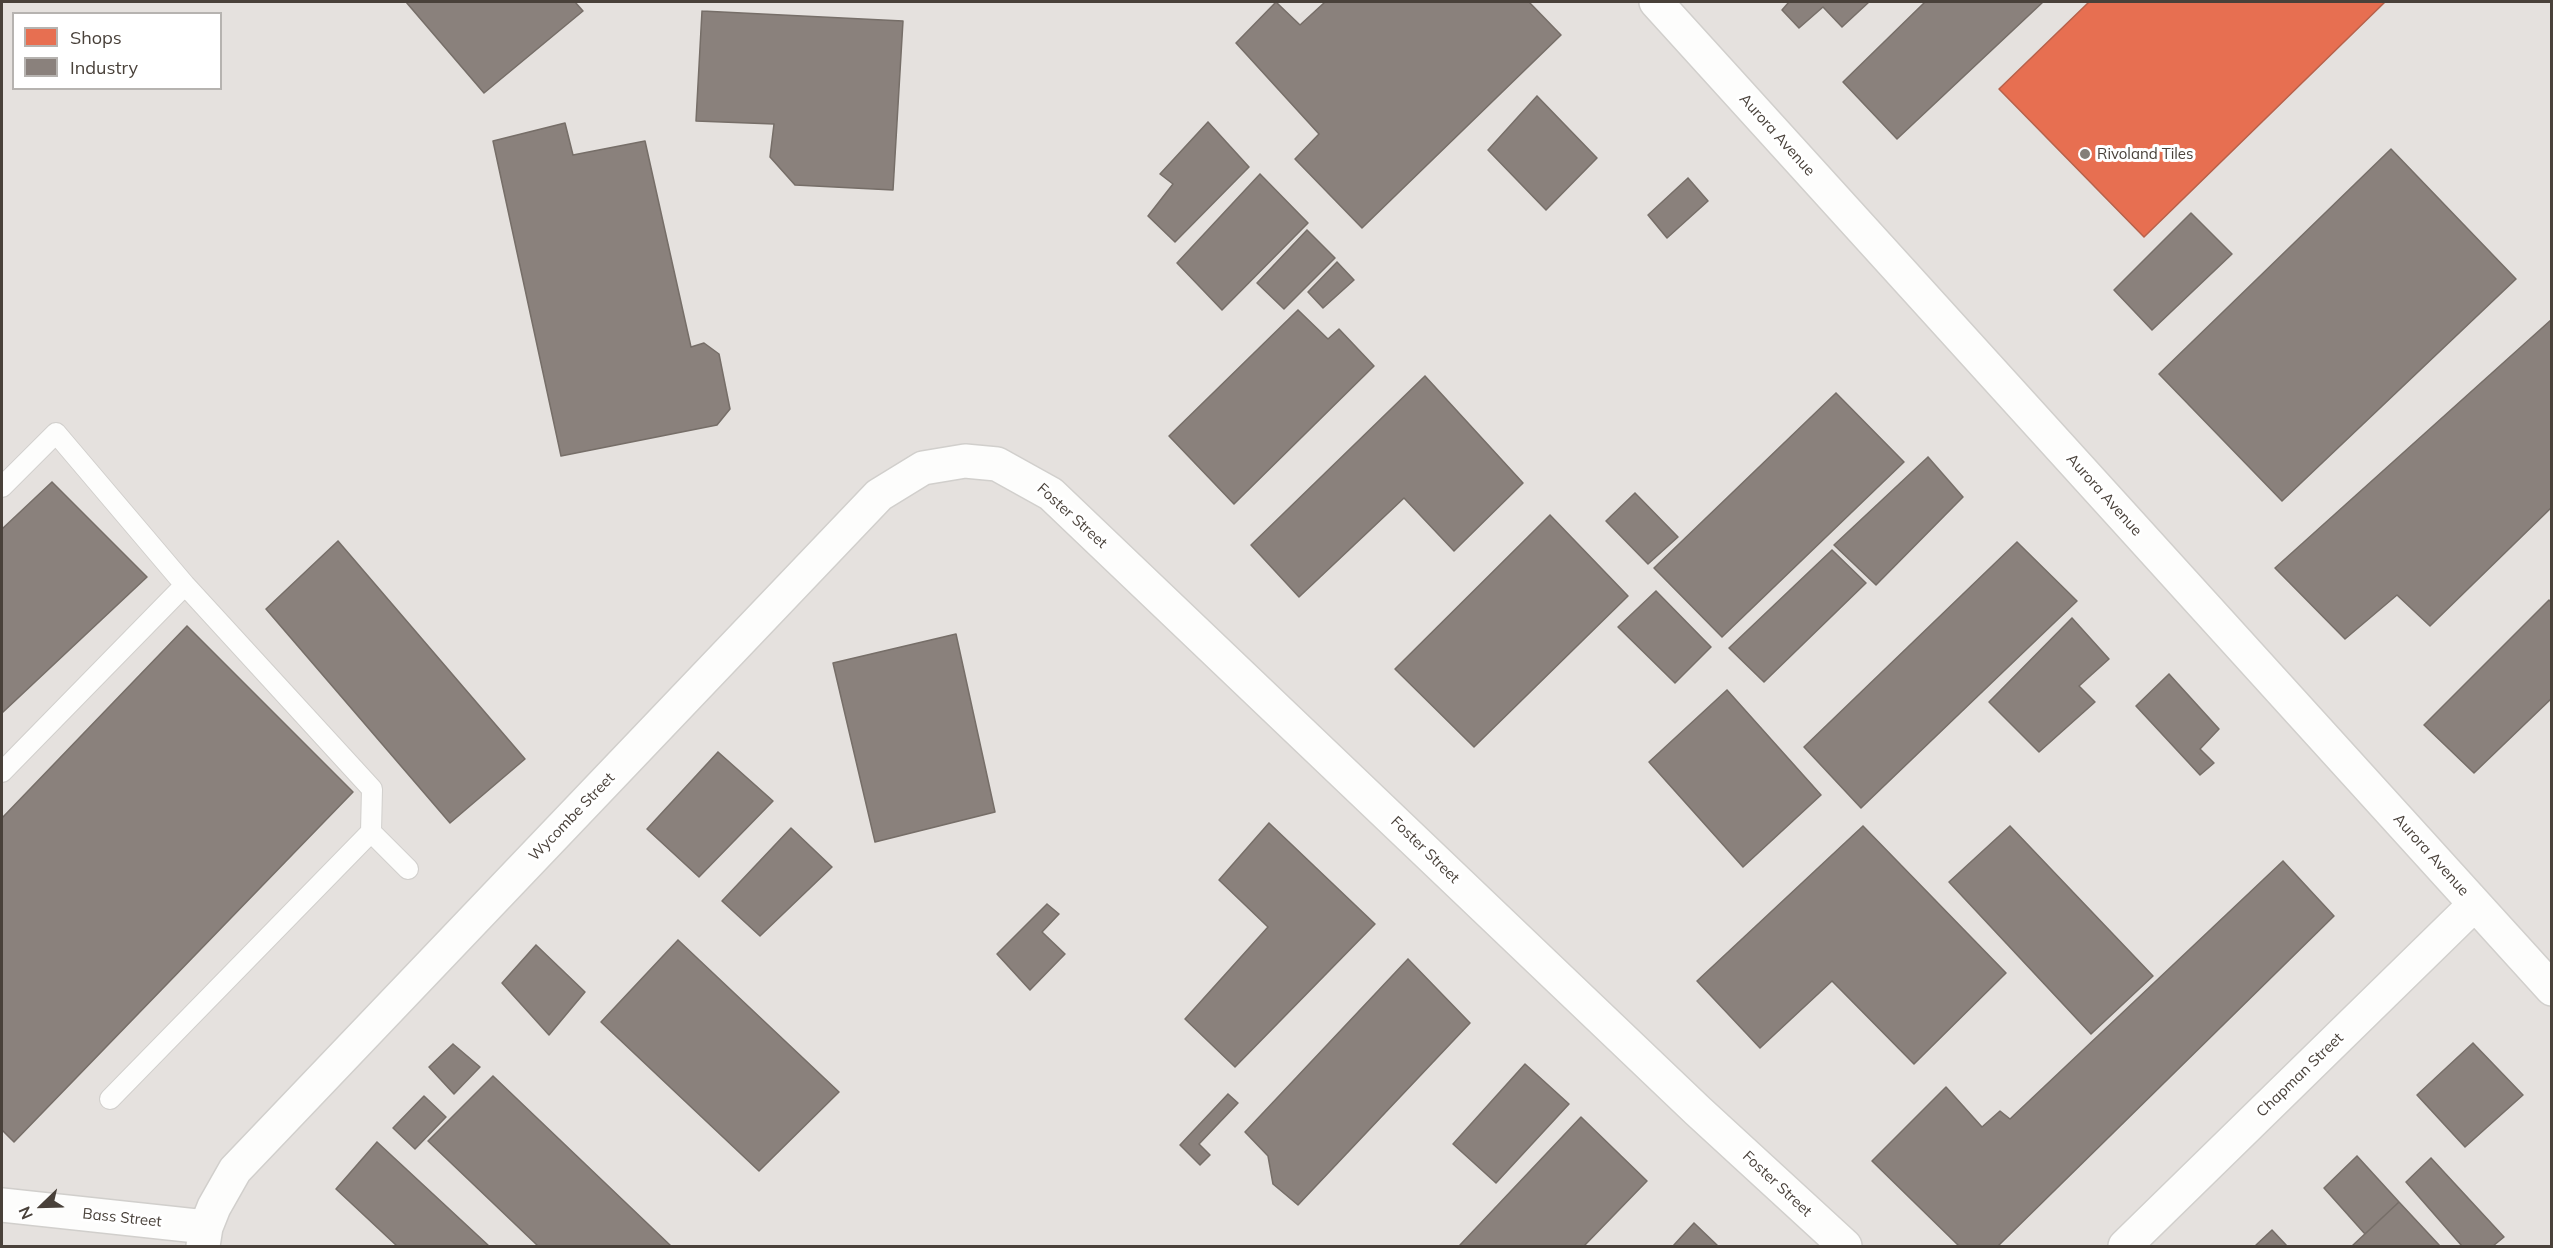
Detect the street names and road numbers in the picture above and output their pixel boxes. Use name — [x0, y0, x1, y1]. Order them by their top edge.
street label: Aurora Avenue — [1735, 90, 1819, 180]
street label: Aurora Avenue — [2062, 450, 2146, 540]
street label: Foster Street — [1033, 480, 1111, 552]
street label: Wycombe Street — [525, 769, 619, 865]
street label: Aurora Avenue — [2389, 810, 2473, 900]
street label: Foster Street — [1387, 813, 1463, 887]
street label: Chapman Street — [2253, 1029, 2347, 1121]
street label: Foster Street — [1739, 1147, 1815, 1221]
street label: Bass Street — [82, 1205, 162, 1231]

